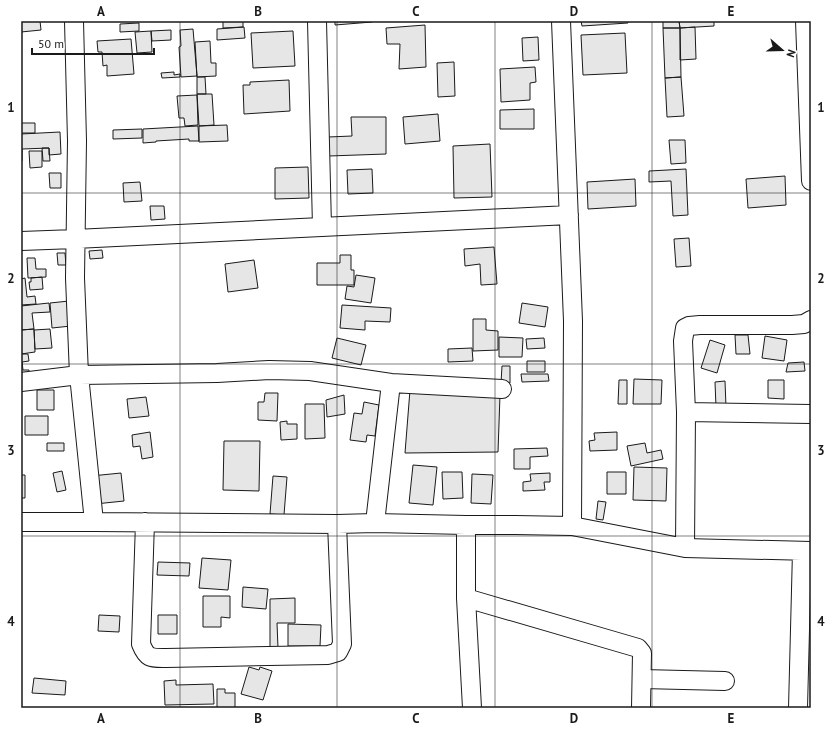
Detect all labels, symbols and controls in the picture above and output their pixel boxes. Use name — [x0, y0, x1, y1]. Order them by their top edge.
text: A — [97, 3, 105, 20]
text: B — [254, 3, 262, 20]
text: C — [412, 3, 420, 20]
text: D — [570, 3, 578, 20]
text: E — [728, 3, 735, 20]
scale bar — [32, 30, 154, 56]
north arrow — [762, 30, 802, 70]
text: 50 m — [38, 36, 64, 51]
text: N — [784, 48, 799, 59]
text: 1 — [7, 99, 15, 116]
text: 1 — [817, 99, 825, 116]
text: 2 — [7, 270, 15, 287]
text: 2 — [817, 270, 825, 287]
text: 3 — [7, 442, 15, 459]
text: 3 — [817, 442, 825, 459]
text: 4 — [7, 613, 15, 630]
text: 4 — [817, 613, 825, 630]
text: A — [97, 710, 105, 727]
text: B — [254, 710, 262, 727]
text: C — [412, 710, 420, 727]
text: D — [570, 710, 578, 727]
text: E — [728, 710, 735, 727]

